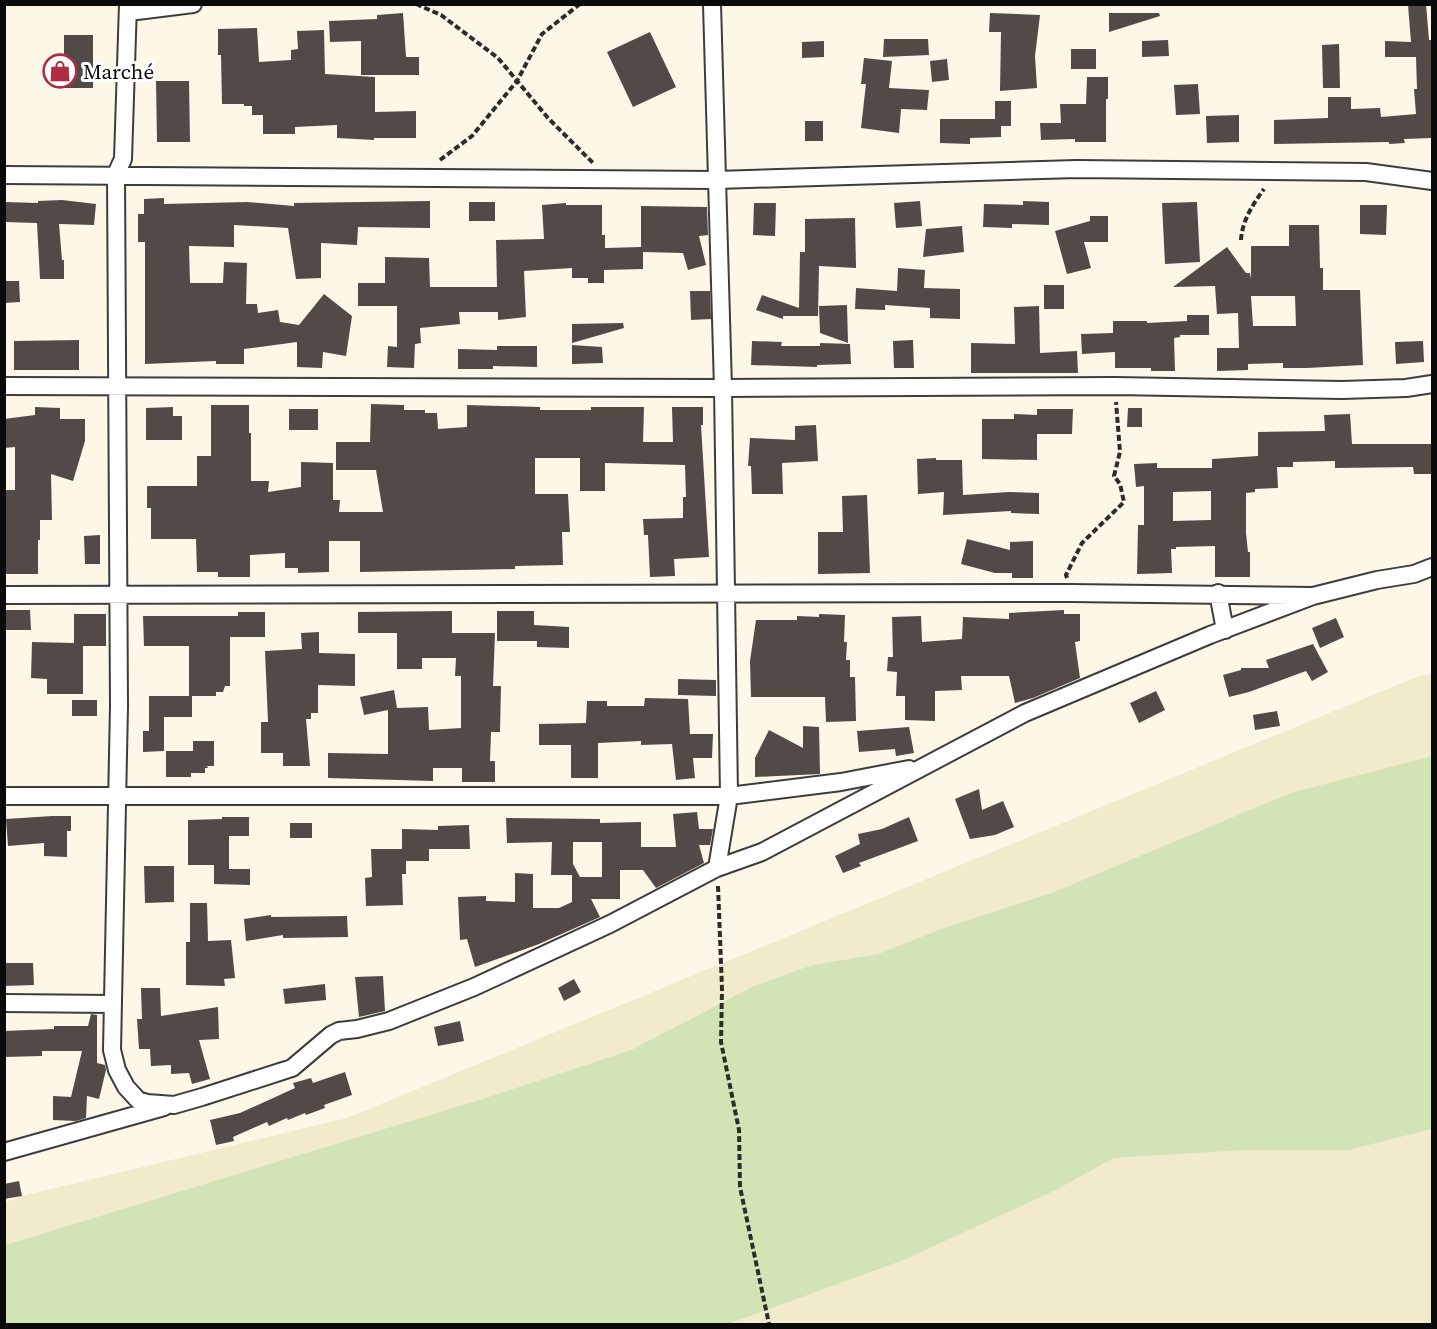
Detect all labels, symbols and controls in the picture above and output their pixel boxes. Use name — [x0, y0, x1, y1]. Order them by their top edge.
shop icon: Marché — [42, 53, 78, 89]
place label: Marché — [83, 57, 154, 86]

